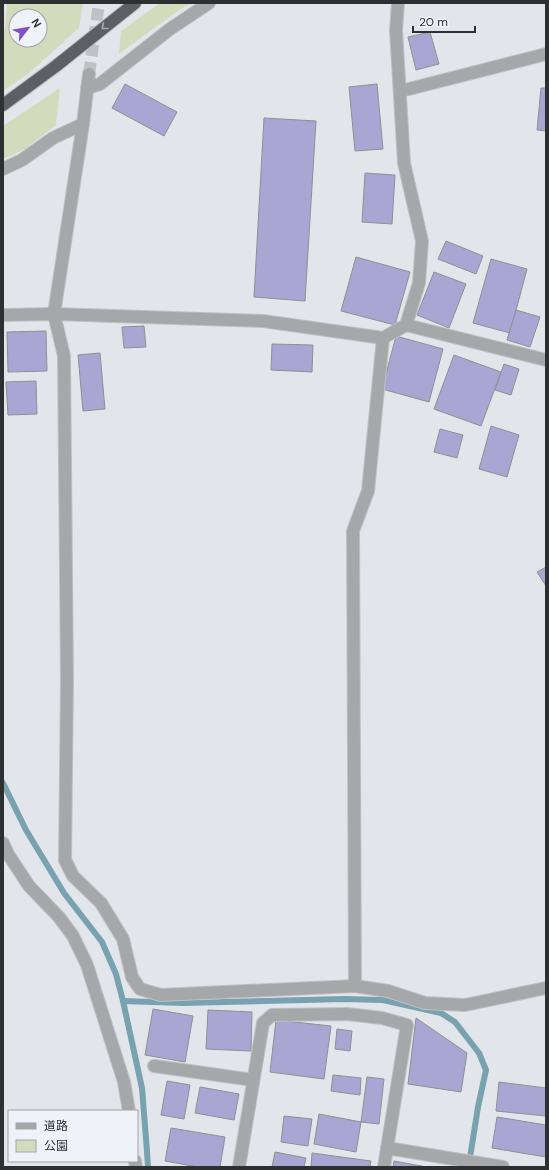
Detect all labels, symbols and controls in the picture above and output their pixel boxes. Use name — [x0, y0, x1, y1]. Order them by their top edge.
north arrow — [8, 8, 48, 48]
scale bar — [413, 8, 475, 34]
text: 20 m — [419, 14, 448, 30]
text: N — [29, 16, 45, 30]
one-way arrow — [101, 22, 109, 29]
legend — [8, 1110, 138, 1162]
text: 道路 — [44, 1118, 68, 1134]
text: 公園 — [44, 1138, 68, 1154]

